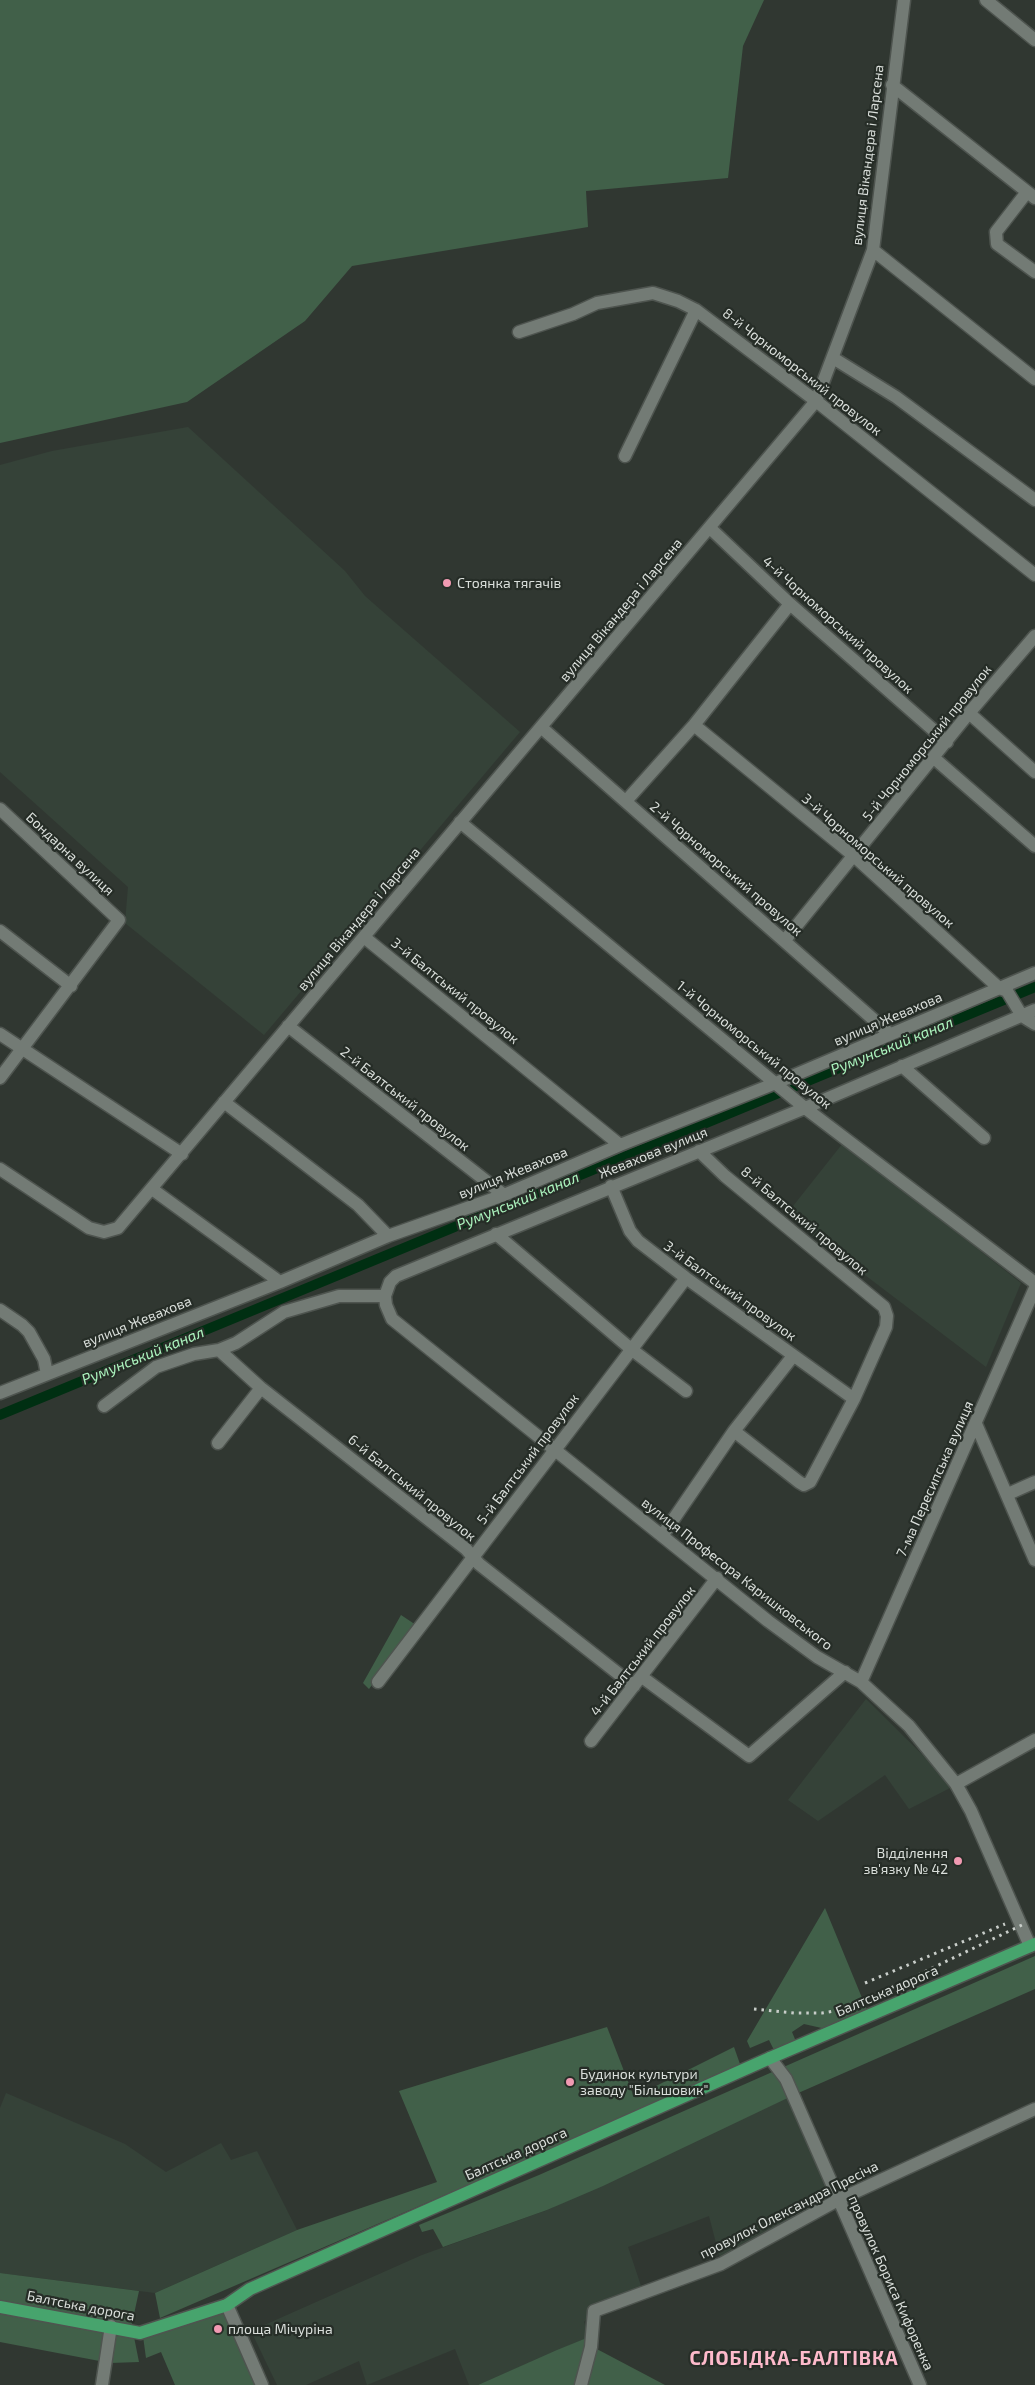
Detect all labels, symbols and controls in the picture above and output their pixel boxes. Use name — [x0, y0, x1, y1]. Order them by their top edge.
street label: вулиця Вікандера і Ларсена — [849, 64, 887, 246]
street label: 8-й Чорноморський провулок — [719, 305, 885, 439]
street label: вулиця Вікандера і Ларсена — [556, 535, 686, 685]
street label: 4-й Чорноморський провулок — [759, 553, 917, 697]
place label: Стоянка тягачів — [457, 575, 561, 591]
marker: Стоянка тягачів — [441, 577, 453, 589]
street label: 5-й Чорноморський провулок — [859, 661, 995, 825]
street label: 3-й Чорноморський провулок — [798, 790, 958, 932]
street label: 2-й Чорноморський провулок — [646, 798, 806, 940]
street label: Бондарна вулиця — [22, 809, 118, 899]
street label: вулиця Вікандера і Ларсена — [294, 844, 424, 994]
street label: 3-й Балтський провулок — [388, 934, 522, 1048]
street label: 1-й Чорноморський провулок — [673, 977, 835, 1113]
street label: вулиця Жевахова — [831, 989, 945, 1049]
water label: Румунський канал — [828, 1013, 956, 1079]
street label: 2-й Балтський провулок — [337, 1043, 473, 1155]
street label: Жевахова вулиця — [596, 1123, 710, 1183]
street label: вулиця Жевахова — [456, 1143, 570, 1203]
street label: 8-й Балтський провулок — [737, 1163, 871, 1279]
water label: Румунський канал — [454, 1168, 582, 1234]
street label: 3-й Балтський провулок — [661, 1237, 799, 1345]
street label: вулиця Жевахова — [80, 1292, 194, 1352]
water label: Румунський канал — [79, 1323, 207, 1389]
street label: 5-й Балтський провулок — [473, 1390, 583, 1528]
street label: 7-ма Пересипська вулиця — [893, 1398, 977, 1560]
street label: 6-й Балтський провулок — [345, 1431, 479, 1545]
street label: вулиця Професора Каришковського — [638, 1494, 836, 1654]
street label: 4-й Балтський провулок — [587, 1583, 699, 1719]
place label: Відділення зв'язку № 42 — [864, 1845, 948, 1878]
marker: Відділення зв'язку № 42 — [952, 1855, 964, 1867]
street label: Балтська дорога — [833, 1962, 941, 2020]
place label: Будинок культури заводу "Більшовик" — [580, 2066, 709, 2098]
marker: Будинок культури заводу "Більшовик" — [564, 2076, 576, 2088]
street label: Балтська дорога — [462, 2124, 570, 2184]
street label: провулок Олександра Пресіча — [697, 2158, 881, 2262]
street label: провулок Бориса Кифоренка — [845, 2193, 937, 2373]
street label: Балтська дорога — [26, 2287, 136, 2325]
place label: площа Мічуріна — [228, 2321, 333, 2337]
marker: площа Мічуріна — [212, 2323, 224, 2335]
district label: СЛОБІДКА-БАЛТІВКА — [687, 2348, 901, 2370]

